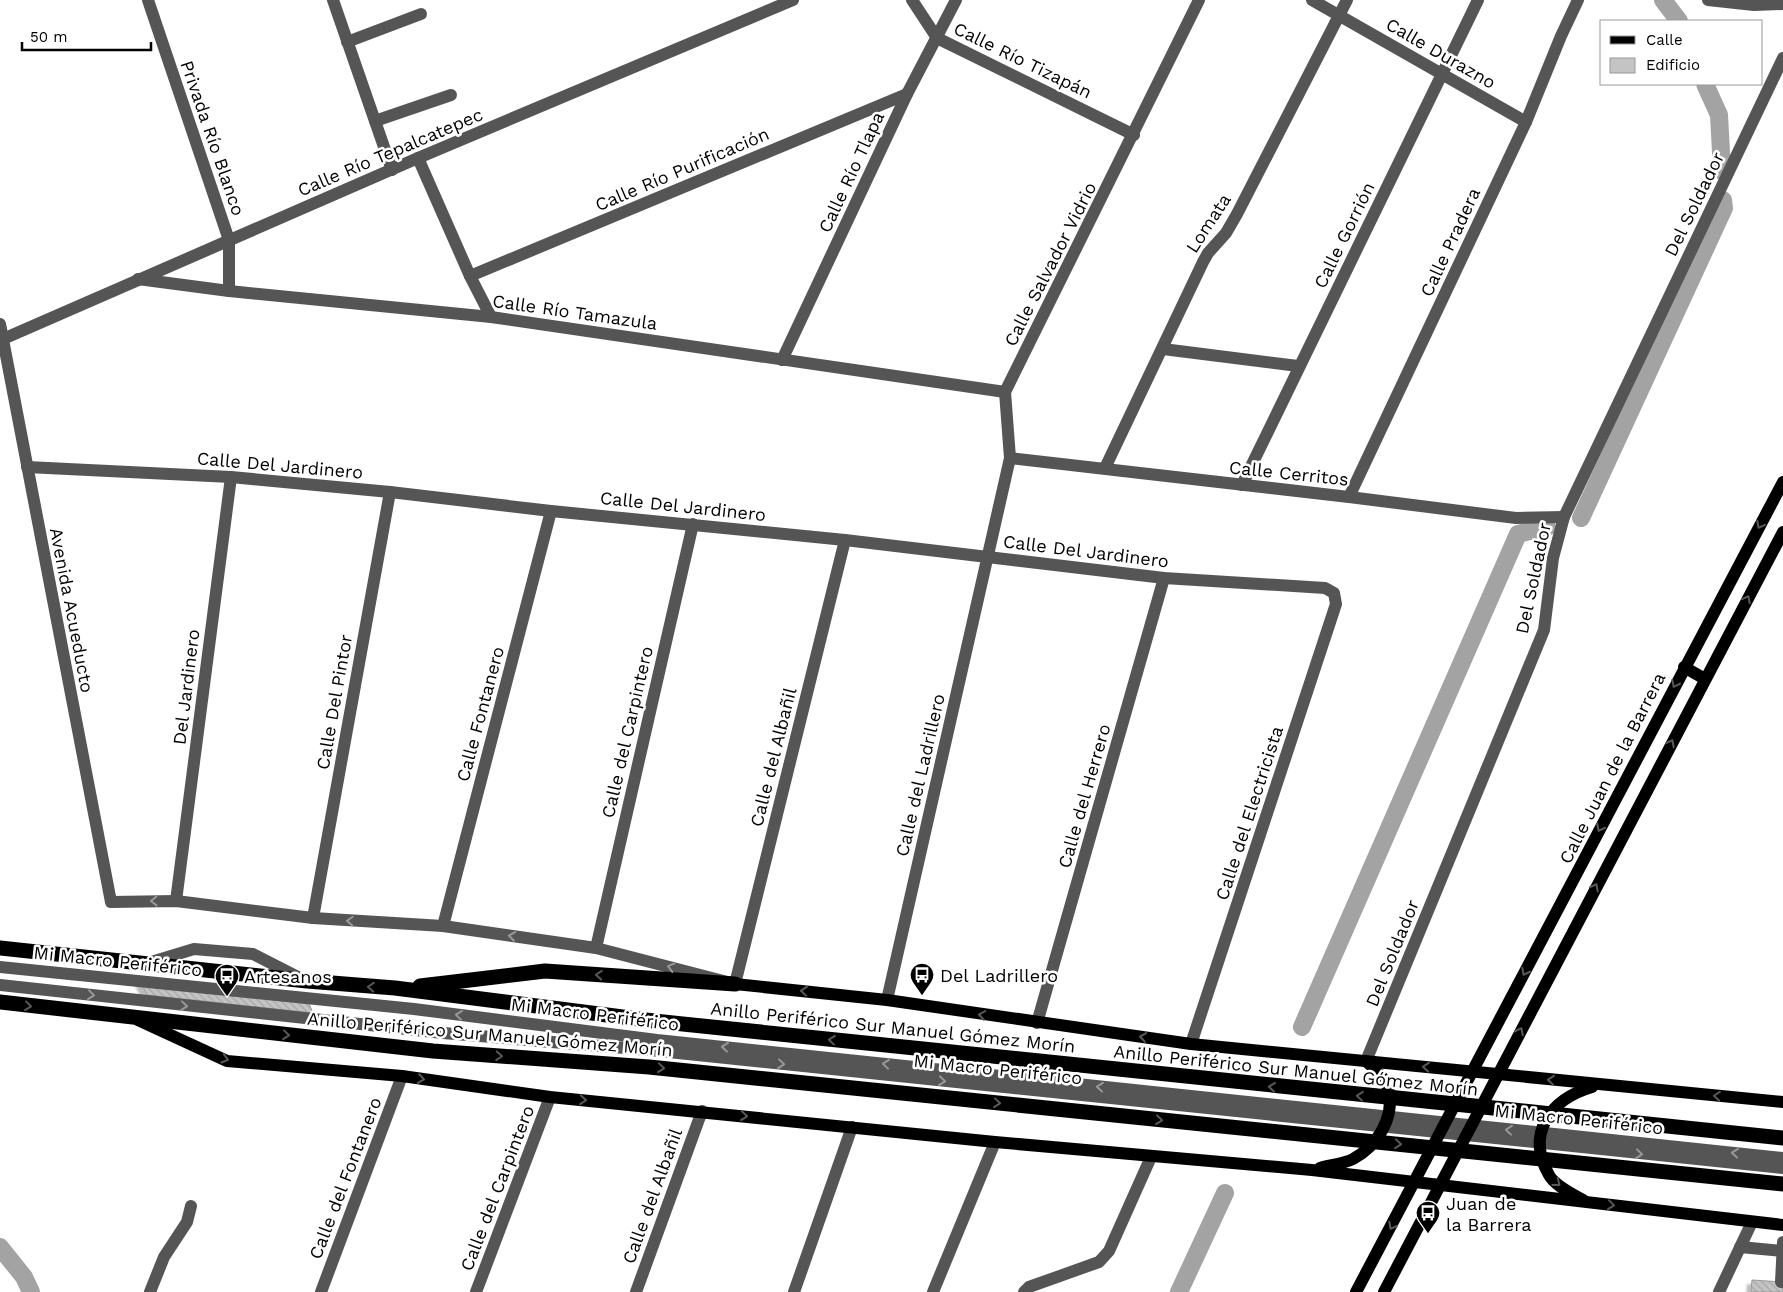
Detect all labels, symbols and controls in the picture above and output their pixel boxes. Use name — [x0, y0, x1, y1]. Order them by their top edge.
street label: Calle Durazno — [1382, 13, 1500, 93]
street label: Calle Río Tizapán — [951, 17, 1095, 103]
scale bar — [22, 20, 151, 52]
legend — [1600, 20, 1763, 85]
text: 50 m — [30, 28, 67, 46]
text: Calle — [1646, 31, 1683, 49]
text: Edificio — [1646, 56, 1700, 74]
street label: Privada Río Blanco — [177, 58, 249, 218]
street label: Calle Río Tepalcatepec — [294, 103, 486, 201]
street label: Calle Río Tlapa — [814, 108, 888, 236]
street label: Calle Río Purificación — [592, 123, 772, 215]
street label: Del Soldador — [1660, 149, 1728, 259]
street label: Calle Salvador Vidrio — [999, 178, 1101, 350]
street label: Calle Gorrión — [1309, 179, 1379, 291]
street label: Calle Pradera — [1416, 184, 1484, 300]
street label: Lomata — [1181, 190, 1235, 256]
street label: Calle Río Tamazula — [491, 290, 659, 334]
street label: Calle Del Jardinero — [196, 447, 364, 483]
street label: Calle Cerritos — [1228, 456, 1350, 490]
street label: Calle Del Jardinero — [599, 487, 767, 525]
street label: Del Soldador — [1511, 520, 1555, 636]
one-way arrow — [1756, 520, 1766, 529]
street label: Avenida Acueducto — [46, 526, 98, 694]
street label: Calle Del Jardinero — [1002, 530, 1170, 572]
one-way arrow — [1741, 596, 1751, 605]
street label: Del Jardinero — [168, 628, 204, 746]
street label: Calle Del Pintor — [312, 633, 356, 771]
street label: Calle Fontanero — [452, 644, 508, 784]
street label: Calle del Carpintero — [597, 644, 657, 820]
street label: Calle Juan de la Barrera — [1555, 669, 1669, 867]
one-way arrow — [1671, 679, 1681, 688]
street label: Calle del Albañil — [746, 685, 801, 829]
street label: Calle del Ladrillero — [891, 692, 949, 858]
street label: Calle del Herrero — [1053, 722, 1115, 870]
street label: Calle del Electricista — [1211, 723, 1287, 903]
one-way arrow — [1665, 739, 1675, 748]
one-way arrow — [1596, 823, 1606, 832]
one-way arrow — [1589, 883, 1599, 892]
one-way arrow — [149, 896, 157, 907]
street label: Del Soldador — [1361, 897, 1423, 1009]
one-way arrow — [346, 915, 354, 926]
one-way arrow — [507, 931, 515, 942]
street label: Mi Macro Periférico — [33, 942, 203, 980]
one-way arrow — [667, 962, 676, 972]
bus stop icon: Del Ladrillero — [909, 962, 935, 996]
bus stop icon: Artesanos — [214, 963, 240, 997]
place label: Del Ladrillero — [940, 965, 1058, 986]
place label: Artesanos — [244, 966, 332, 987]
one-way arrow — [1521, 967, 1531, 976]
one-way arrow — [595, 969, 603, 980]
one-way arrow — [367, 981, 375, 992]
one-way arrow — [800, 986, 808, 997]
one-way arrow — [87, 989, 95, 1000]
street label: Mi Macro Periférico — [510, 993, 680, 1035]
street label: Anillo Periférico Sur Manuel Gómez Morín — [710, 997, 1076, 1057]
one-way arrow — [24, 1000, 32, 1011]
one-way arrow — [180, 1000, 188, 1011]
street label: Anillo Periférico Sur Manuel Gómez Morín — [306, 1008, 674, 1060]
one-way arrow — [455, 1010, 464, 1020]
one-way arrow — [978, 1010, 987, 1020]
one-way arrow — [1514, 1027, 1524, 1036]
one-way arrow — [282, 1029, 290, 1040]
one-way arrow — [1139, 1033, 1148, 1043]
one-way arrow — [828, 1035, 836, 1046]
street label: Anillo Periférico Sur Manuel Gómez Morín — [1113, 1040, 1479, 1100]
one-way arrow — [721, 1042, 729, 1053]
one-way arrow — [495, 1050, 503, 1061]
street label: Mi Macro Periférico — [913, 1050, 1083, 1088]
one-way arrow — [221, 1054, 229, 1064]
one-way arrow — [777, 1058, 785, 1069]
one-way arrow — [882, 1059, 890, 1070]
one-way arrow — [1421, 1061, 1429, 1072]
one-way arrow — [657, 1062, 665, 1073]
one-way arrow — [418, 1073, 426, 1084]
one-way arrow — [939, 1075, 947, 1086]
one-way arrow — [1547, 1075, 1555, 1086]
one-way arrow — [1096, 1082, 1104, 1093]
one-way arrow — [1268, 1082, 1276, 1093]
one-way arrow — [1356, 1091, 1364, 1102]
one-way arrow — [1713, 1091, 1721, 1102]
street label: Calle del Fontanero — [304, 1094, 386, 1262]
one-way arrow — [579, 1094, 587, 1105]
one-way arrow — [993, 1097, 1001, 1108]
street label: Mi Macro Periférico — [1494, 1100, 1664, 1138]
street label: Calle del Carpintero — [456, 1102, 538, 1274]
one-way arrow — [741, 1110, 749, 1121]
one-way arrow — [1155, 1114, 1163, 1125]
street label: Calle del Albañil — [618, 1125, 686, 1266]
one-way arrow — [1504, 1125, 1512, 1136]
one-way arrow — [1394, 1138, 1402, 1149]
one-way arrow — [1636, 1148, 1644, 1159]
one-way arrow — [1730, 1148, 1738, 1159]
one-way arrow — [1551, 1177, 1560, 1185]
place label: Juan de la Barrera — [1446, 1193, 1531, 1235]
one-way arrow — [1608, 1199, 1616, 1210]
bus stop icon: Juan de la Barrera — [1415, 1200, 1441, 1234]
one-way arrow — [1388, 1221, 1398, 1230]

